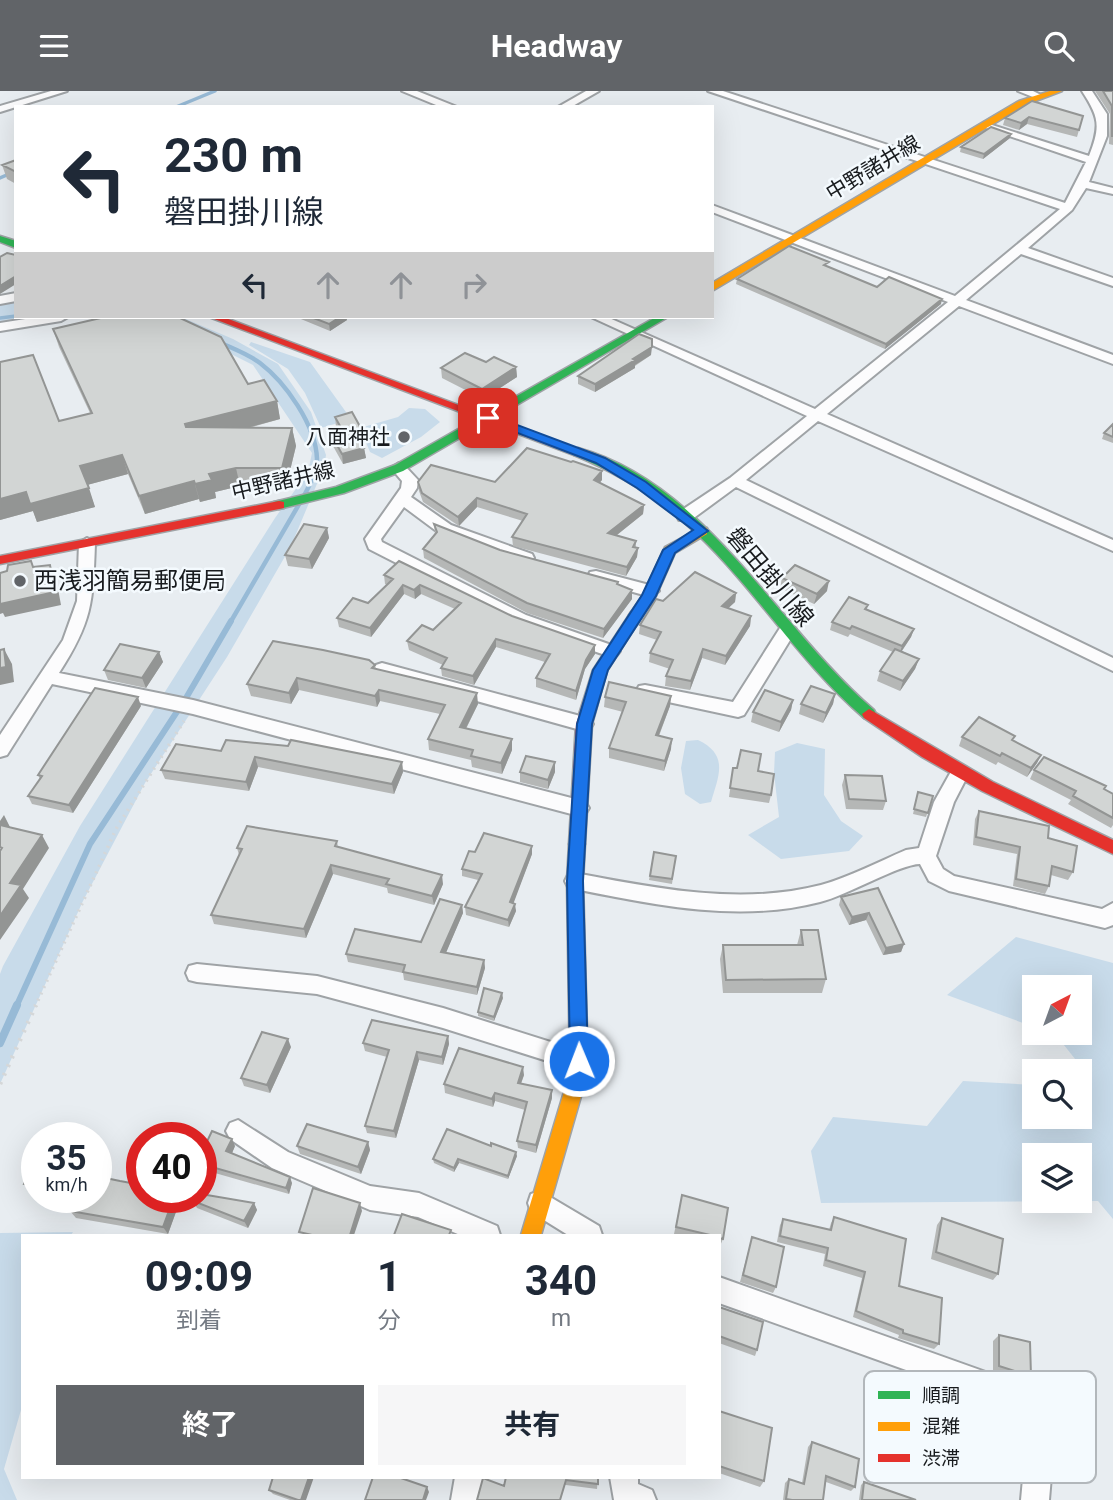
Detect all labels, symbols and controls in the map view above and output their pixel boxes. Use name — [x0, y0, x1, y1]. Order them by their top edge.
icon: menu — [35, 27, 73, 65]
text: Headway — [491, 27, 622, 65]
icon: search — [1040, 27, 1078, 65]
text: 230 m — [164, 127, 303, 184]
street label: 中野諸井線 — [822, 131, 924, 205]
icon: left — [49, 133, 140, 224]
text: 磐田掛川線 — [164, 193, 324, 231]
icon: left — [236, 266, 274, 304]
icon: ahead — [309, 266, 347, 304]
icon: ahead — [382, 266, 420, 304]
icon: right — [455, 266, 493, 304]
pin — [458, 388, 518, 448]
icon: arrive — [469, 399, 507, 437]
place label: 八面神社 — [306, 425, 390, 449]
marker: 八面神社 — [396, 429, 412, 445]
street label: 中野諸井線 — [229, 457, 337, 505]
street label: 磐田掛川線 — [721, 522, 819, 632]
place label: 西浅羽簡易郵便局 — [34, 567, 226, 595]
marker: 西浅羽簡易郵便局 — [12, 573, 28, 589]
north arrow — [1022, 975, 1092, 1045]
map controls — [1022, 975, 1092, 1213]
position arrow — [542, 1024, 616, 1098]
button: search — [1022, 1059, 1092, 1129]
speed limit sign: 40 — [126, 1122, 217, 1213]
text: 35 — [46, 1138, 87, 1179]
button: layers — [1022, 1143, 1092, 1213]
text: km/h — [45, 1174, 88, 1195]
text: 09:09 — [145, 1252, 253, 1301]
text: 1 — [377, 1252, 401, 1301]
text: 340 — [525, 1256, 597, 1305]
text: m — [551, 1305, 571, 1332]
text: 到着 — [176, 1307, 222, 1334]
text: 分 — [377, 1307, 400, 1334]
legend — [864, 1371, 1096, 1483]
text: 順調 — [922, 1384, 960, 1407]
button: 終了 — [56, 1385, 364, 1465]
button: 共有 — [378, 1385, 686, 1465]
text: 混雑 — [922, 1415, 960, 1438]
text: 渋滞 — [922, 1447, 960, 1470]

